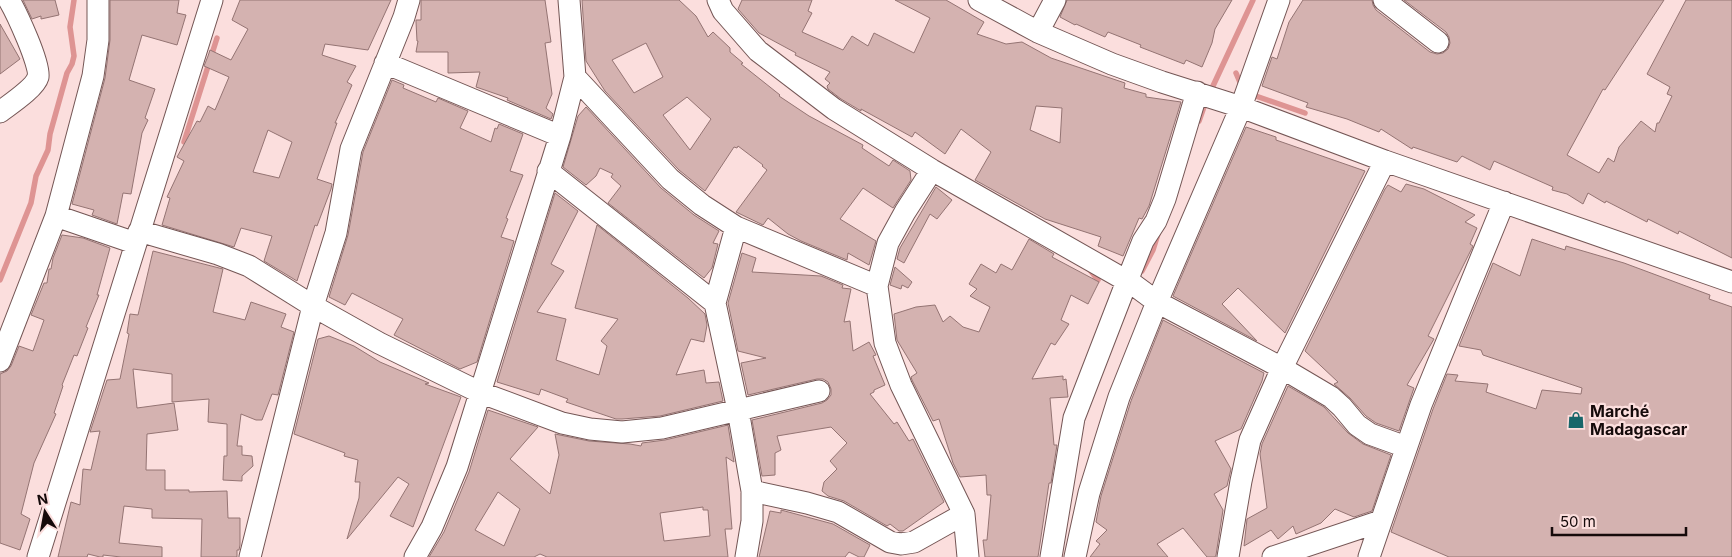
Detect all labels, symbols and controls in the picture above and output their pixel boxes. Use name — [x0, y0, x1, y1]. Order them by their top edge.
place label: Marché Madagascar — [1590, 401, 1688, 439]
shop icon: Marché Madagascar — [1566, 410, 1586, 430]
north arrow — [20, 487, 70, 537]
text: N — [36, 489, 49, 508]
scale bar — [1552, 504, 1686, 536]
text: 50 m — [1560, 512, 1596, 531]

